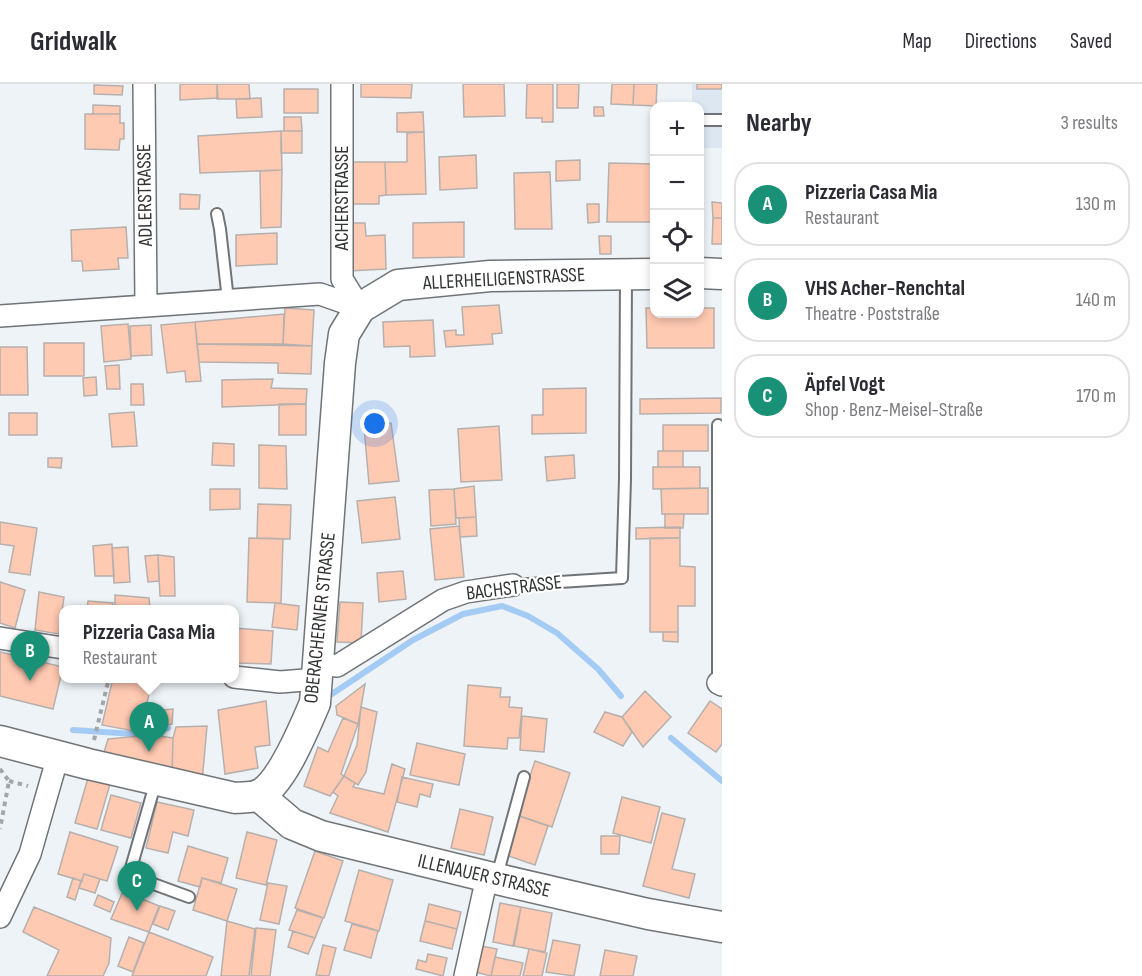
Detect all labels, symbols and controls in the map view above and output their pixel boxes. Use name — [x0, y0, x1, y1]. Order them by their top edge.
text: Gridwalk — [30, 25, 117, 58]
text: Map — [902, 29, 932, 54]
text: Directions — [965, 29, 1037, 54]
text: Saved — [1070, 29, 1112, 54]
map controls — [650, 102, 704, 318]
button: + — [650, 102, 704, 156]
text: Nearby — [746, 108, 812, 139]
text: 3 results — [1061, 111, 1118, 135]
street label: ADLERSTRASSE — [132, 144, 158, 247]
street label: ACHERSTRASSE — [330, 146, 354, 251]
button: − — [650, 156, 704, 210]
text: Pizzeria Casa Mia — [805, 179, 937, 206]
text: A — [763, 192, 772, 216]
text: 130 m — [1076, 192, 1116, 216]
text: Restaurant — [805, 206, 879, 230]
button: locate — [650, 210, 704, 264]
street label: ALLERHEILIGENSTRASSE — [421, 263, 586, 295]
button: layers — [650, 264, 704, 318]
text: VHS Acher-Renchtal — [805, 275, 965, 302]
text: B — [763, 288, 772, 312]
text: 140 m — [1076, 288, 1116, 312]
text: Theatre · Poststraße — [805, 302, 940, 326]
text: Äpfel Vogt — [805, 371, 885, 398]
text: C — [762, 384, 773, 408]
text: 170 m — [1076, 384, 1116, 408]
text: Shop · Benz-Meisel-Straße — [805, 398, 983, 422]
your location — [360, 409, 389, 438]
street label: OBERACHERNER STRASSE — [299, 531, 341, 705]
street label: BACHSTRASSE — [465, 570, 563, 606]
popup — [59, 605, 239, 683]
text: Pizzeria Casa Mia — [83, 619, 215, 646]
pin: B — [10, 632, 50, 681]
text: Restaurant — [83, 646, 157, 670]
pin: A — [130, 702, 168, 752]
street label: ILLENAUER STRASSE — [415, 849, 553, 903]
pin: C — [118, 862, 156, 911]

